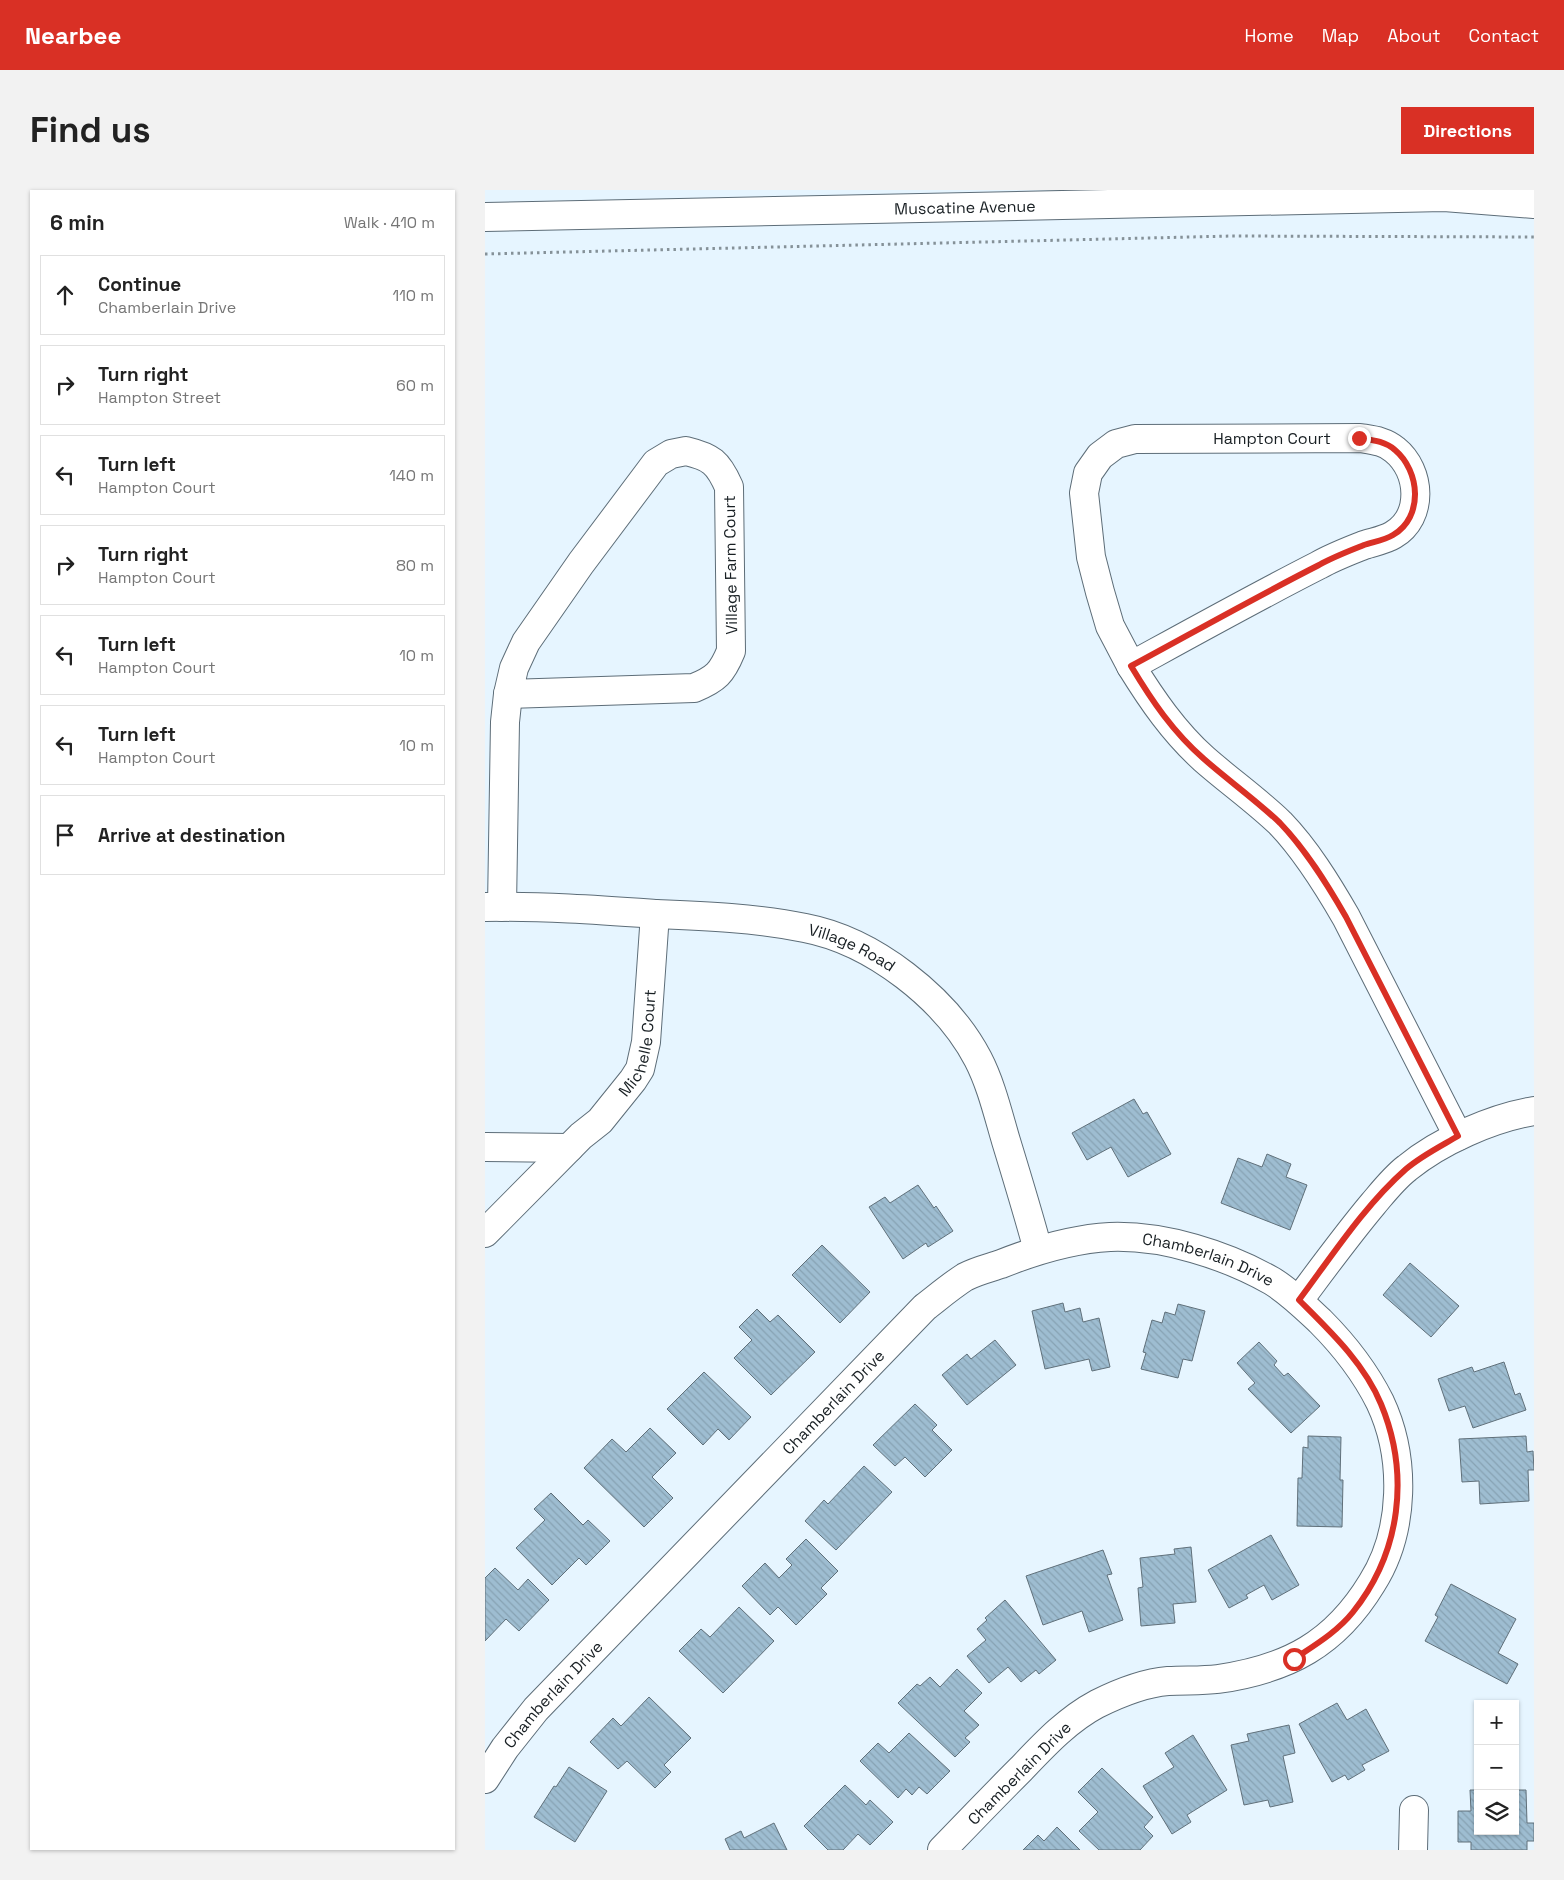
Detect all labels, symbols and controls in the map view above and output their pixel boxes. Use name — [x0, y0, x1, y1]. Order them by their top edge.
text: Nearbee — [25, 20, 121, 51]
text: Home — [1245, 24, 1294, 47]
text: Map — [1322, 24, 1359, 47]
text: About — [1387, 24, 1441, 47]
text: Contact — [1469, 24, 1539, 47]
button: Directions — [1401, 107, 1534, 154]
text: Find us — [30, 108, 151, 152]
street label: Muscatine Avenue — [894, 196, 1036, 219]
text: 6 min — [50, 209, 105, 236]
text: Walk · 410 m — [344, 212, 435, 233]
text: Continue — [98, 272, 181, 297]
icon: ahead — [51, 281, 79, 309]
text: 110 m — [392, 285, 434, 306]
text: Chamberlain Drive — [98, 297, 236, 318]
text: Turn right — [98, 362, 188, 387]
icon: right — [51, 371, 79, 399]
text: 60 m — [396, 375, 434, 396]
text: Hampton Street — [98, 387, 221, 408]
route end — [1348, 427, 1371, 450]
street label: Hampton Court — [1213, 428, 1331, 449]
text: Turn left — [98, 452, 176, 477]
icon: left — [51, 461, 79, 489]
text: 140 m — [389, 465, 434, 486]
text: Hampton Court — [98, 477, 216, 498]
street label: Village Farm Court — [719, 495, 742, 635]
text: Turn right — [98, 542, 188, 567]
icon: right — [51, 551, 79, 579]
text: 80 m — [396, 555, 434, 576]
text: Hampton Court — [98, 567, 216, 588]
text: Turn left — [98, 632, 176, 657]
icon: left — [51, 641, 79, 669]
text: 10 m — [399, 645, 434, 666]
text: Hampton Court — [98, 657, 216, 678]
text: Turn left — [98, 722, 176, 747]
icon: left — [51, 731, 79, 759]
text: 10 m — [399, 735, 434, 756]
text: Hampton Court — [98, 747, 216, 768]
icon: arrive — [51, 821, 79, 849]
text: Arrive at destination — [98, 823, 286, 848]
street label: Village Road — [806, 919, 899, 977]
street label: Michelle Court — [614, 989, 661, 1101]
street label: Chamberlain Drive — [1141, 1228, 1278, 1291]
street label: Chamberlain Drive — [778, 1345, 889, 1459]
street label: Chamberlain Drive — [499, 1636, 607, 1753]
route start — [1283, 1648, 1306, 1671]
map controls — [1474, 1700, 1519, 1835]
button: + — [1474, 1700, 1519, 1745]
street label: Chamberlain Drive — [963, 1717, 1076, 1830]
button: − — [1474, 1745, 1519, 1790]
button: layers — [1474, 1790, 1519, 1835]

